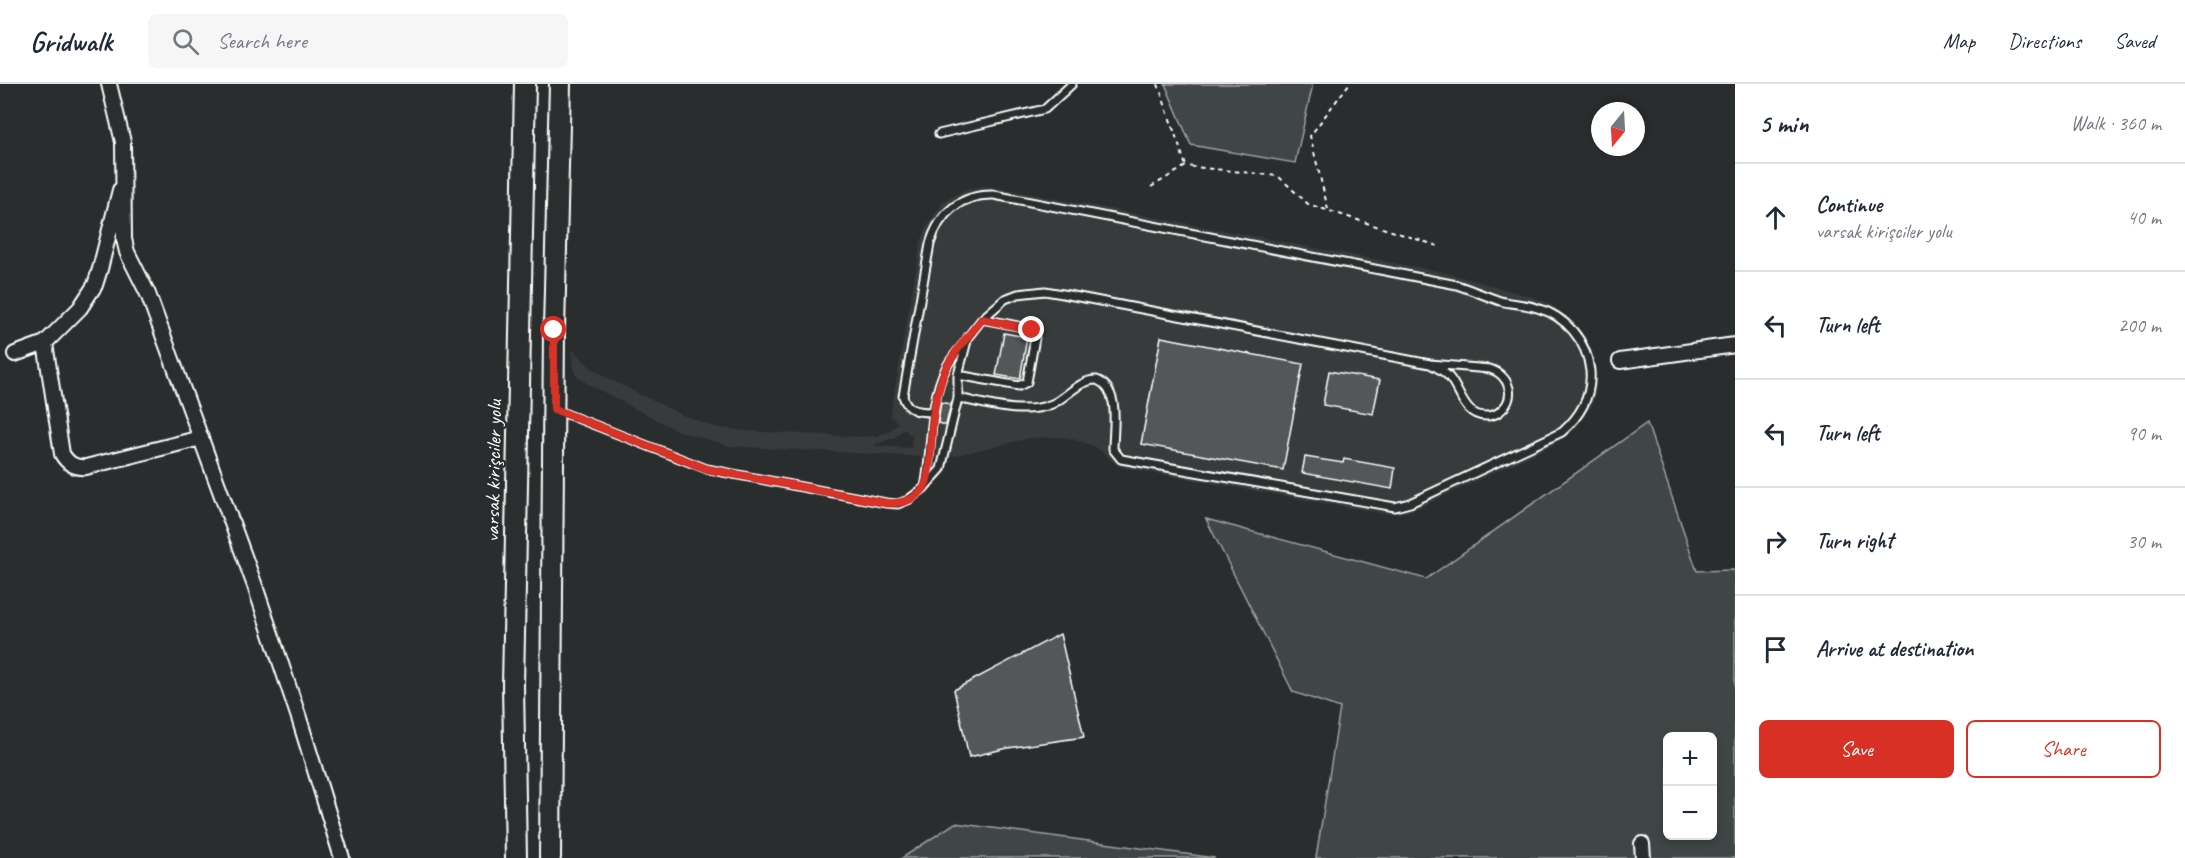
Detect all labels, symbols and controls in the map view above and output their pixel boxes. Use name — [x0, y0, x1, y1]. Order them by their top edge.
search box — [148, 14, 568, 68]
text: Gridwalk — [30, 24, 112, 59]
icon: search — [169, 25, 202, 58]
text: Search here — [217, 27, 307, 55]
text: Map — [1943, 28, 1975, 54]
text: Directions — [2008, 28, 2081, 54]
text: Saved — [2114, 28, 2155, 54]
north arrow — [1591, 102, 1645, 156]
text: 5 min — [1759, 107, 1808, 140]
text: Walk · 360 m — [2071, 111, 2161, 136]
text: Continue — [1816, 191, 1882, 219]
icon: ahead — [1759, 201, 1792, 234]
text: 40 m — [2127, 205, 2161, 230]
text: varsak kirişciler yolu — [1816, 219, 1952, 244]
icon: left — [1759, 309, 1792, 342]
text: Turn left — [1816, 311, 1880, 339]
text: 200 m — [2118, 313, 2161, 338]
route start — [540, 316, 566, 342]
route end — [1018, 316, 1044, 342]
street label: varsak kirişciler yolu — [479, 398, 507, 542]
icon: left — [1759, 417, 1792, 450]
text: Turn left — [1816, 419, 1880, 447]
text: 90 m — [2127, 421, 2161, 446]
icon: right — [1759, 525, 1792, 558]
text: Turn right — [1816, 527, 1893, 555]
text: 30 m — [2127, 529, 2161, 554]
icon: arrive — [1759, 633, 1792, 666]
text: Arrive at destination — [1816, 635, 1973, 663]
button: Save — [1759, 720, 1954, 778]
button: Share — [1966, 720, 2161, 778]
map controls — [1663, 732, 1717, 840]
button: + — [1663, 732, 1717, 786]
button: − — [1663, 786, 1717, 840]

